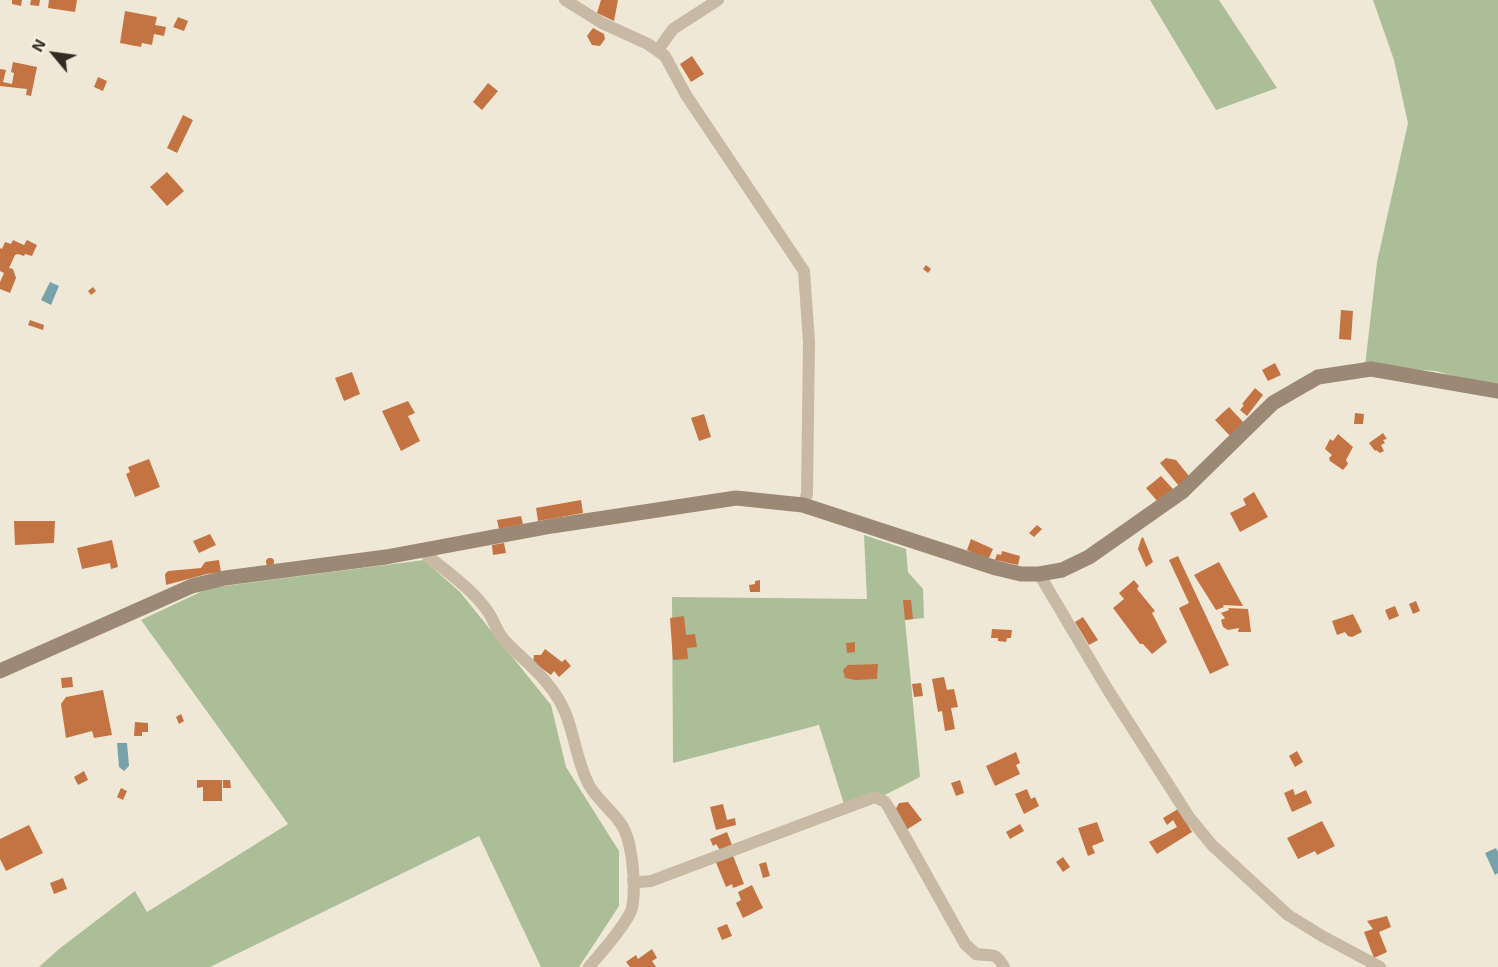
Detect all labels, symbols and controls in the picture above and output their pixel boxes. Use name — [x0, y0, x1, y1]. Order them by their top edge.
north arrow — [24, 24, 84, 84]
text: N — [27, 35, 49, 55]

